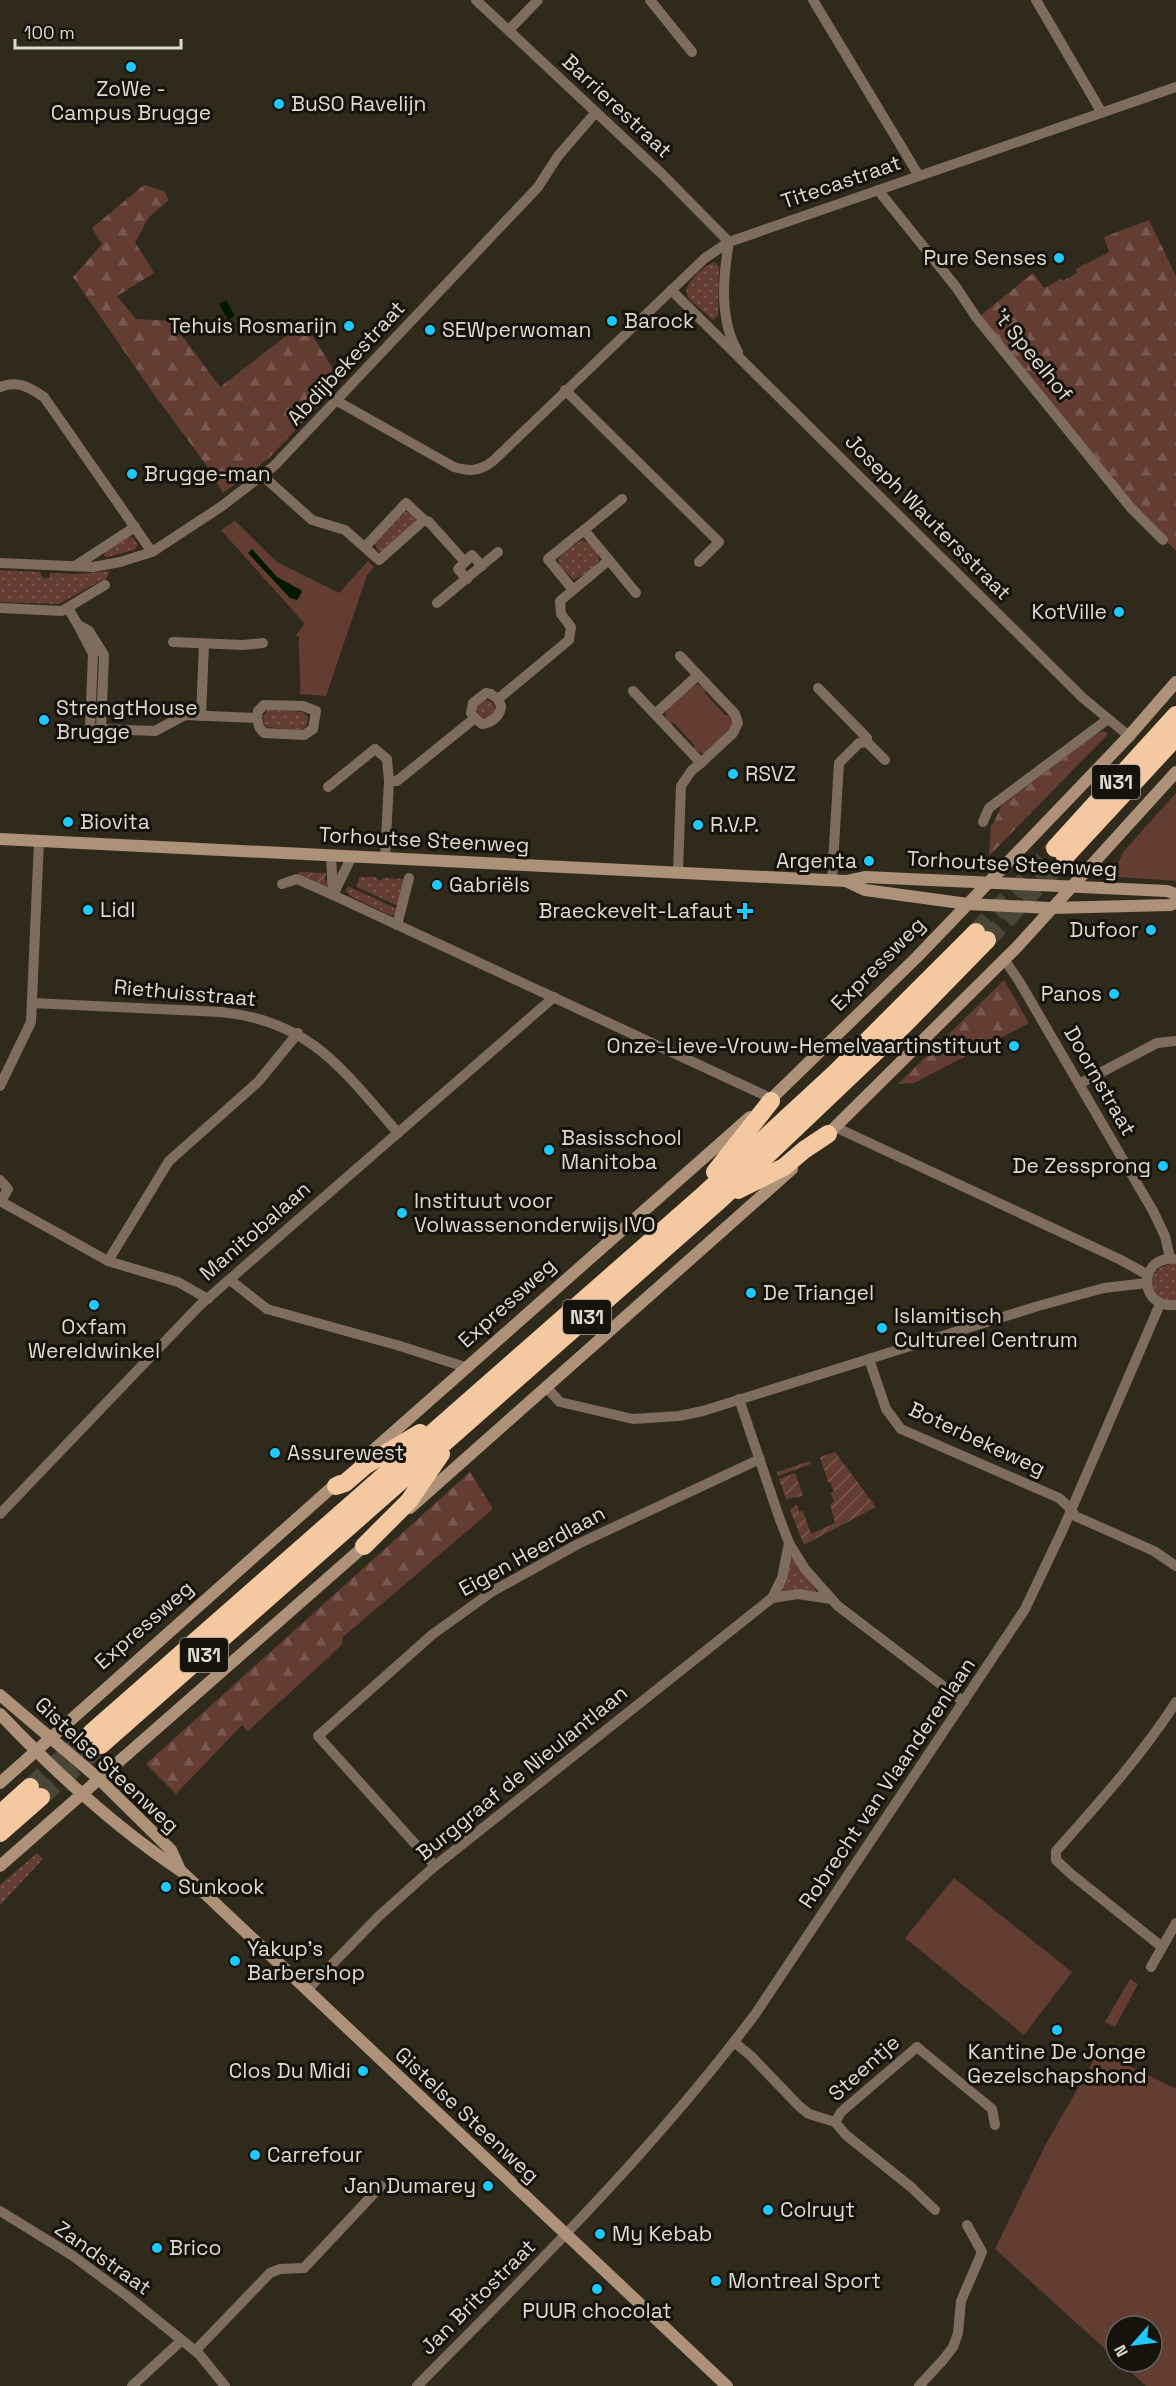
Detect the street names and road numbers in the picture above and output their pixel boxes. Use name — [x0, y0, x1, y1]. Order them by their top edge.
street label: Barrierestraat — [557, 48, 678, 163]
street label: Titecastraat — [777, 148, 904, 215]
street label: Abdijbekestraat — [281, 295, 410, 431]
street label: 't Speelhof — [988, 303, 1079, 407]
street label: Joseph Wautersstraat — [839, 428, 1017, 606]
road number: N31 — [1092, 765, 1140, 799]
street label: Torhoutse Steenweg — [318, 821, 530, 858]
street label: Torhoutse Steenweg — [906, 845, 1118, 882]
street label: Expressweg — [825, 911, 930, 1016]
street label: Riethuisstraat — [113, 973, 257, 1012]
street label: Doornstraat — [1058, 1021, 1143, 1140]
street label: Manitobalaan — [194, 1175, 316, 1286]
street label: Expressweg — [452, 1252, 561, 1354]
road number: N31 — [563, 1300, 611, 1334]
street label: Boterbekeweg — [905, 1395, 1050, 1482]
street label: Eigen Heerdlaan — [454, 1499, 610, 1602]
street label: Expressweg — [89, 1574, 199, 1675]
road number: N31 — [180, 1638, 228, 1672]
street label: Robrecht van Vlaanderenlaan — [792, 1652, 981, 1913]
street label: Burggraaf de Nieulantlaan — [410, 1679, 633, 1866]
street label: Gistelse Steenweg — [29, 1691, 185, 1839]
street label: Steentje — [822, 2029, 905, 2107]
street label: Gistelse Steenweg — [389, 2041, 545, 2189]
street label: Zandstraat — [50, 2214, 157, 2301]
street label: Jan Britostraat — [414, 2233, 541, 2360]

